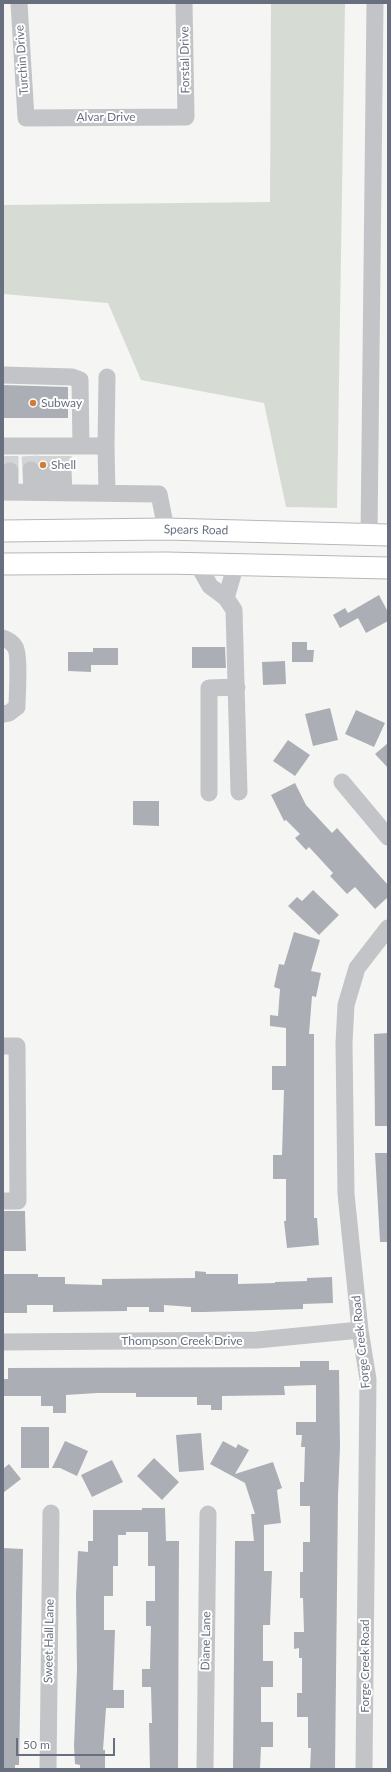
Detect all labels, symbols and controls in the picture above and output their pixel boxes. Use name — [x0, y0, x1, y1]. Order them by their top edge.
street label: Turchin Drive — [12, 24, 32, 96]
street label: Forstal Drive — [177, 26, 193, 94]
street label: Alvar Drive — [76, 110, 136, 124]
place label: Subway — [41, 396, 82, 410]
marker: Subway — [28, 398, 38, 408]
place label: Shell — [51, 458, 76, 472]
marker: Shell — [38, 460, 48, 470]
street label: Spears Road — [164, 522, 228, 538]
street label: Forge Creek Road — [349, 1295, 373, 1389]
street label: Thompson Creek Drive — [121, 1334, 243, 1348]
street label: Sweet Hall Lane — [41, 1599, 57, 1683]
street label: Diane Lane — [198, 1611, 214, 1671]
street label: Forge Creek Road — [358, 1619, 372, 1713]
scale bar — [18, 1730, 117, 1756]
text: 50 m — [23, 1737, 50, 1752]

